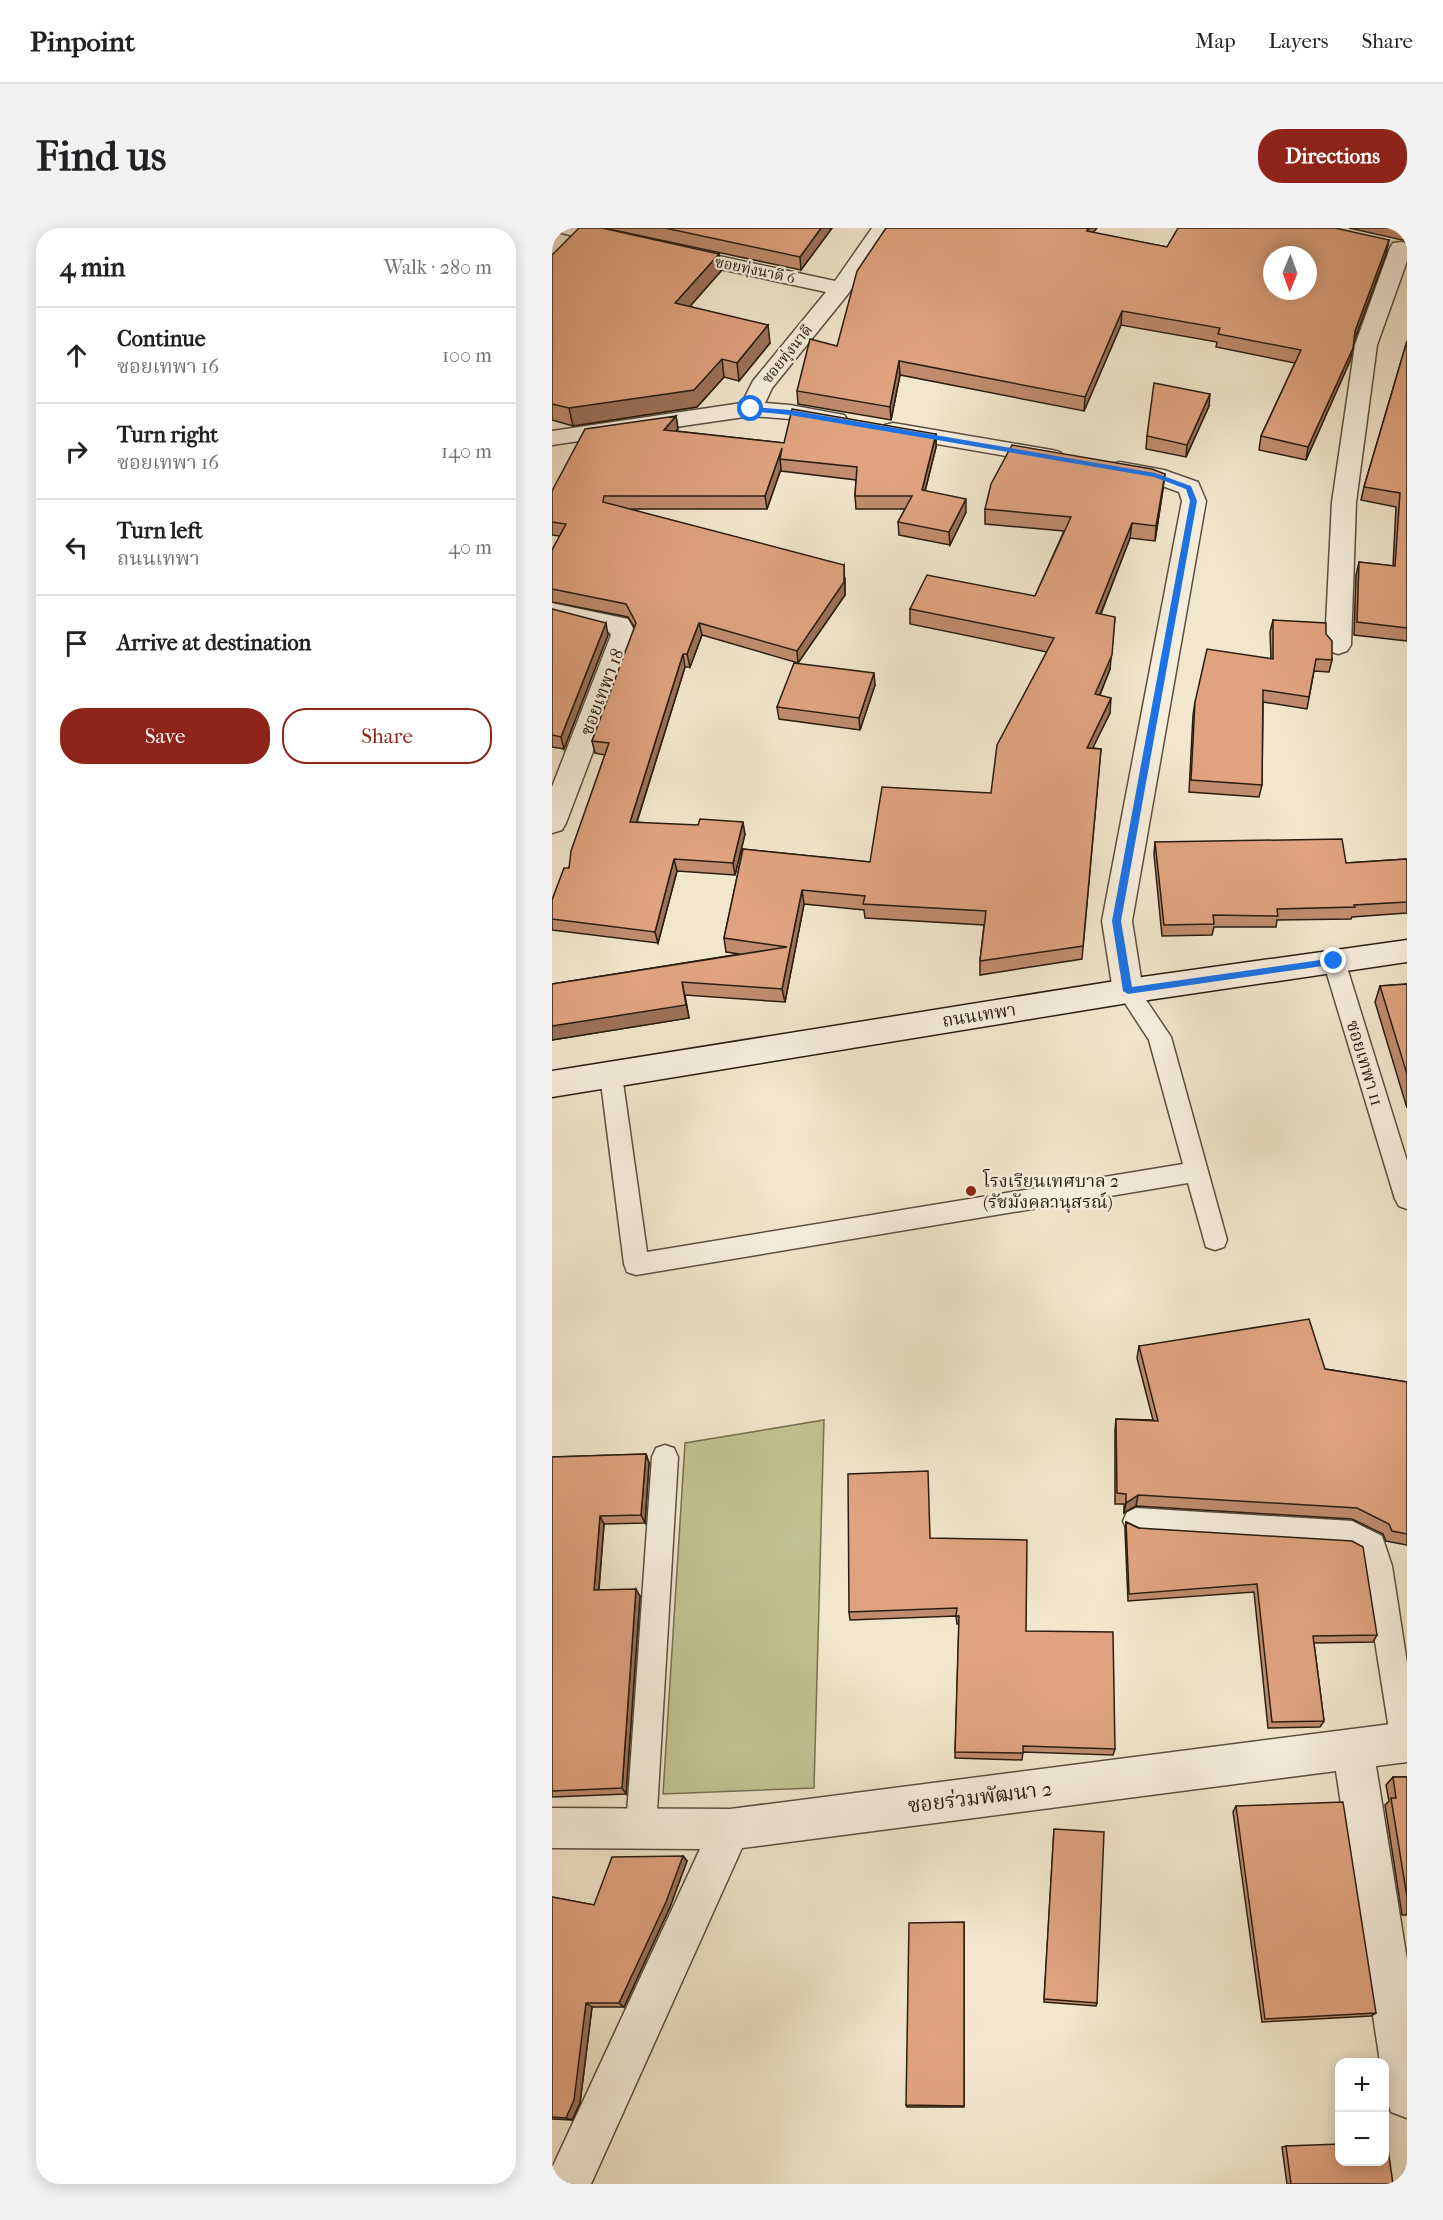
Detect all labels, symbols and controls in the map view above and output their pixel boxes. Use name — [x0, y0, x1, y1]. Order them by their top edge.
text: Pinpoint — [30, 25, 135, 58]
text: Map — [1195, 29, 1236, 53]
text: Layers — [1269, 29, 1328, 53]
text: Share — [1361, 29, 1413, 53]
button: Directions — [1258, 129, 1407, 183]
text: Find us — [36, 132, 166, 181]
north arrow — [1263, 246, 1317, 300]
text: 4 min — [60, 252, 125, 283]
street label: ซอยทุ่งนาดี 6 — [713, 253, 798, 289]
text: Walk · 280 m — [384, 256, 492, 279]
street label: ซอยทุ่งนาดี — [758, 321, 818, 388]
text: Continue — [117, 326, 206, 352]
icon: ahead — [60, 339, 93, 372]
text: 100 m — [442, 344, 492, 367]
text: ซอยเทพา 16 — [117, 355, 219, 378]
route start — [737, 395, 763, 421]
text: Turn right — [117, 422, 218, 448]
icon: right — [60, 435, 93, 468]
text: 140 m — [441, 440, 492, 463]
text: ซอยเทพา 16 — [117, 451, 219, 474]
text: Turn left — [117, 518, 203, 544]
icon: left — [60, 531, 93, 564]
text: 40 m — [448, 536, 492, 559]
text: ถนนเทพา — [117, 547, 200, 570]
icon: arrive — [60, 627, 93, 660]
text: Arrive at destination — [117, 630, 311, 656]
street label: ซอยเทพา 18 — [576, 646, 629, 739]
button: Save — [60, 708, 270, 764]
button: Share — [282, 708, 492, 764]
route end — [1320, 947, 1346, 973]
street label: ถนนเทพา — [941, 999, 1017, 1032]
street label: ซอยเทพา 11 — [1342, 1018, 1388, 1109]
place label: โรงเรียนเทศบาล 2 (รัชมังคลานุสรณ์) — [982, 1168, 1119, 1214]
marker: โรงเรียนเทศบาล 2 (รัชมังคลานุสรณ์) — [964, 1184, 978, 1198]
street label: ซอยร่วมพัฒนา 2 — [906, 1776, 1054, 1818]
map controls — [1335, 2058, 1389, 2166]
button: + — [1335, 2058, 1389, 2112]
button: − — [1335, 2112, 1389, 2166]

